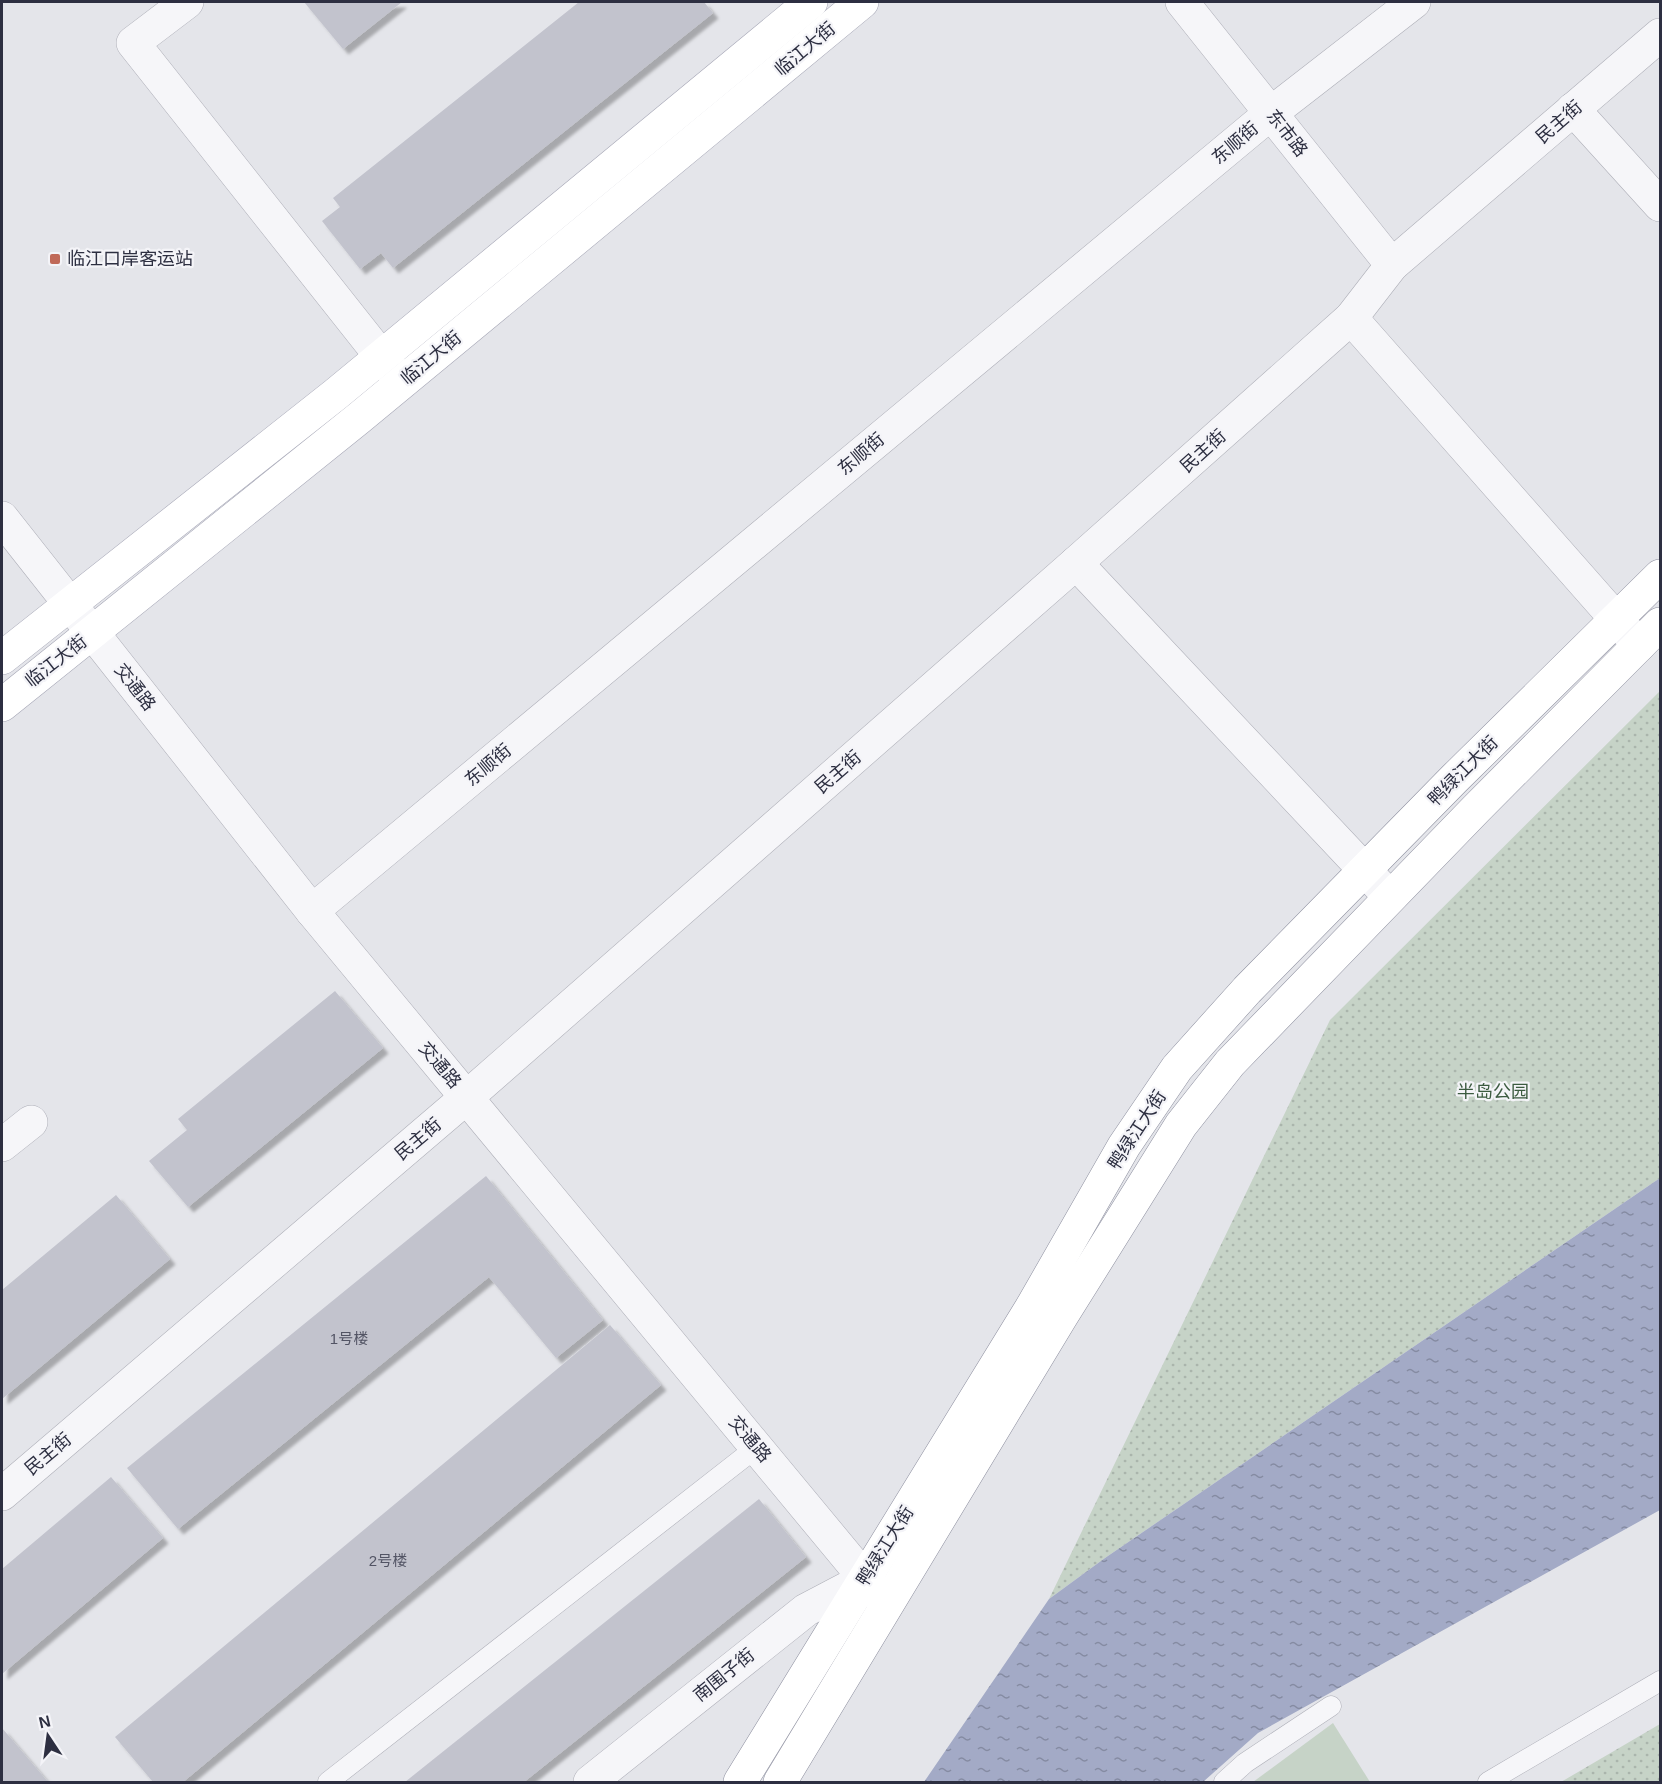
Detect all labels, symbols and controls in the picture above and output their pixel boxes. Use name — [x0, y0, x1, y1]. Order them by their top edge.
street label: 临江大街 — [771, 18, 839, 80]
street label: 民主街 — [1532, 97, 1586, 147]
street label: 东市路 — [1262, 106, 1312, 160]
street label: 东顺街 — [1208, 118, 1262, 168]
place label: 临江口岸客运站 — [67, 249, 193, 269]
marker: 临江口岸客运站 — [48, 252, 62, 266]
street label: 临江大街 — [397, 327, 465, 389]
street label: 民主街 — [1176, 426, 1230, 476]
street label: 东顺街 — [834, 429, 888, 479]
street label: 临江大街 — [21, 631, 91, 691]
street label: 交通路 — [110, 660, 160, 714]
street label: 鸭绿江大街 — [1424, 732, 1502, 810]
street label: 东顺街 — [461, 740, 515, 790]
street label: 民主街 — [811, 747, 865, 797]
street label: 交通路 — [415, 1038, 465, 1092]
park label: 半岛公园 — [1457, 1082, 1529, 1102]
street label: 鸭绿江大街 — [1104, 1087, 1170, 1173]
street label: 民主街 — [391, 1114, 445, 1164]
house number: 1号楼 — [330, 1330, 368, 1347]
street label: 交通路 — [725, 1412, 775, 1466]
street label: 民主街 — [21, 1429, 75, 1479]
street label: 鸭绿江大街 — [853, 1503, 917, 1589]
house number: 2号楼 — [369, 1552, 407, 1569]
street label: 南围子街 — [690, 1645, 758, 1705]
north arrow — [18, 1706, 78, 1766]
text: N — [37, 1712, 52, 1731]

